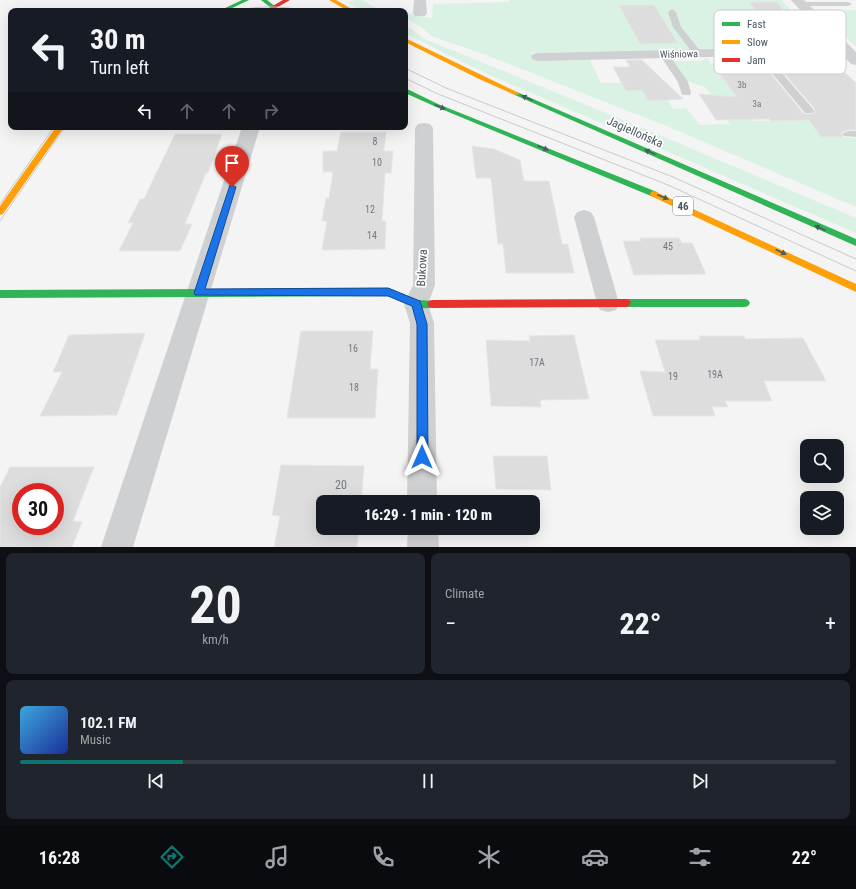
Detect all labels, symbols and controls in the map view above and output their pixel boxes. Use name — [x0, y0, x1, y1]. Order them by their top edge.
legend — [714, 10, 846, 74]
text: Fast — [747, 18, 766, 31]
text: 30 m — [90, 23, 146, 56]
icon: left — [24, 24, 76, 76]
text: Slow — [747, 36, 768, 49]
street label: Wiśniowa — [660, 48, 698, 60]
text: Jam — [747, 54, 766, 67]
text: Turn left — [90, 57, 149, 78]
house number: 3b — [738, 80, 747, 90]
one-way arrow — [521, 95, 532, 101]
house number: 3a — [753, 99, 761, 109]
icon: left — [134, 100, 156, 122]
icon: ahead — [176, 100, 198, 122]
icon: ahead — [218, 100, 240, 122]
icon: right — [260, 100, 282, 122]
one-way arrow — [435, 104, 447, 110]
street label: Jagiellońska — [605, 113, 665, 151]
house number: 8 — [373, 136, 378, 147]
pin — [215, 146, 249, 187]
one-way arrow — [537, 146, 549, 152]
one-way arrow — [644, 149, 656, 155]
icon: arrive — [221, 152, 243, 174]
house number: 10 — [372, 157, 382, 168]
one-way arrow — [658, 195, 670, 201]
road number: 46 — [673, 197, 693, 215]
house number: 12 — [365, 204, 375, 215]
one-way arrow — [814, 224, 826, 230]
house number: 14 — [367, 230, 377, 241]
house number: 45 — [663, 241, 673, 252]
street label: Bukowa — [414, 249, 430, 287]
one-way arrow — [775, 249, 787, 255]
house number: 16 — [348, 343, 358, 354]
house number: 17A — [529, 357, 545, 368]
house number: 19A — [707, 369, 723, 380]
house number: 19 — [668, 371, 678, 382]
house number: 18 — [349, 382, 359, 393]
position arrow — [401, 436, 443, 478]
map controls — [800, 439, 844, 535]
button: search — [800, 439, 844, 483]
house number: 20 — [335, 478, 347, 492]
speed limit sign: 30 — [12, 483, 64, 535]
button: layers — [800, 491, 844, 535]
text: 16:29 · 1 min · 120 m — [364, 506, 492, 524]
text: 20 — [189, 575, 242, 636]
text: Climate — [445, 586, 484, 601]
text: 22° — [619, 606, 662, 641]
text: − — [445, 611, 456, 636]
text: + — [825, 611, 836, 636]
text: km/h — [202, 632, 229, 647]
text: 102.1 FM — [80, 714, 137, 732]
text: Music — [80, 732, 111, 747]
icon: previous — [145, 770, 167, 792]
icon: pause — [417, 770, 439, 792]
icon: next — [689, 770, 711, 792]
icon: directions — [158, 843, 186, 871]
icon: music — [263, 843, 291, 871]
icon: phone — [369, 843, 397, 871]
icon: climate — [475, 843, 503, 871]
icon: car — [581, 843, 609, 871]
icon: filters — [686, 843, 714, 871]
text: 16:28 — [39, 847, 80, 868]
text: 22° — [792, 847, 817, 868]

